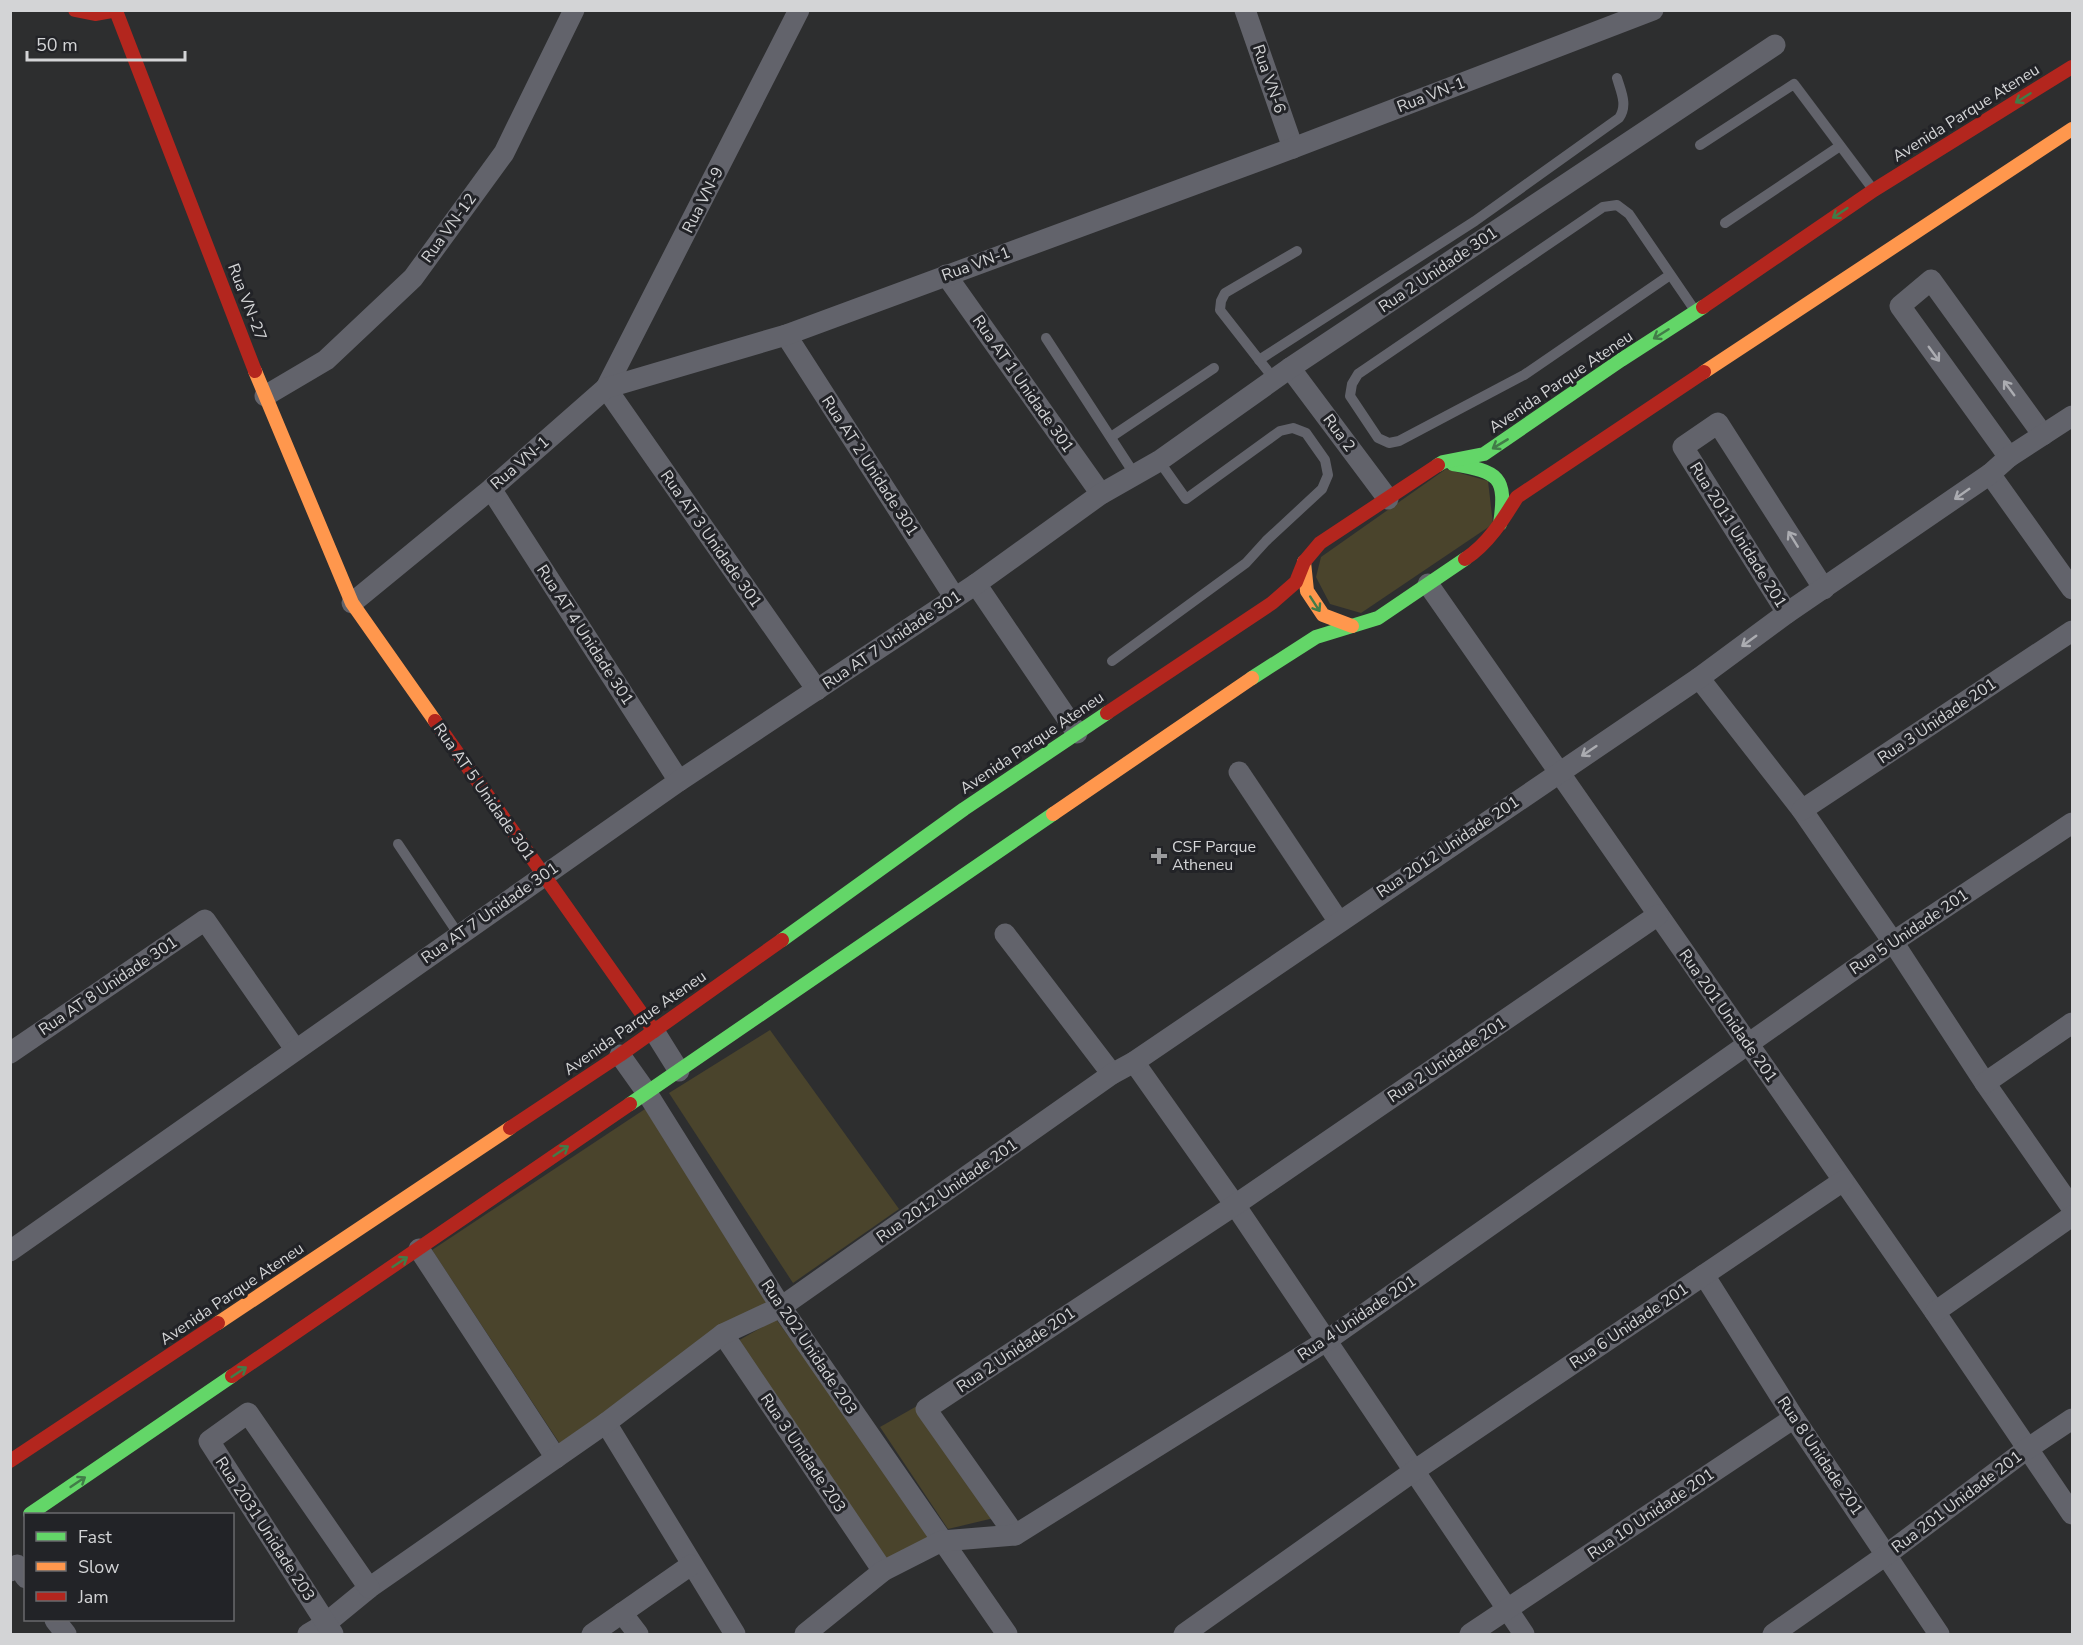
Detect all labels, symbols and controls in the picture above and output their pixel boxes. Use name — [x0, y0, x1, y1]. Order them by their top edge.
scale bar — [27, 24, 184, 62]
text: 50 m — [36, 33, 78, 57]
street label: Rua VN-6 — [1247, 42, 1291, 116]
street label: Avenida Parque Ateneu — [1888, 59, 2044, 167]
street label: Rua VN-1 — [1394, 72, 1468, 118]
one-way arrow — [2015, 92, 2032, 104]
street label: Rua VN-9 — [677, 163, 729, 237]
street label: Rua VN-12 — [416, 189, 482, 267]
one-way arrow — [1833, 207, 1849, 219]
street label: Rua 2 Unidade 301 — [1374, 222, 1502, 318]
street label: Rua VN-1 — [939, 241, 1013, 287]
street label: Rua VN-27 — [222, 260, 272, 344]
street label: Rua AT 1 Unidade 301 — [967, 311, 1079, 457]
street label: Avenida Parque Ateneu — [1485, 326, 1637, 438]
one-way arrow — [1653, 328, 1670, 340]
one-way arrow — [1928, 345, 1940, 361]
one-way arrow — [2003, 380, 2015, 396]
street label: Rua AT 2 Unidade 301 — [816, 392, 924, 540]
street label: Rua 2 — [1318, 410, 1360, 456]
street label: Rua VN-1 — [486, 431, 554, 495]
one-way arrow — [1492, 438, 1509, 450]
street label: Rua 2011 Unidade 201 — [1684, 458, 1792, 612]
street label: Rua AT 3 Unidade 301 — [655, 466, 767, 612]
one-way arrow — [1954, 488, 1970, 500]
one-way arrow — [1786, 531, 1799, 548]
street label: Rua AT 4 Unidade 301 — [531, 561, 639, 709]
street label: Rua AT 7 Unidade 301 — [818, 585, 966, 695]
one-way arrow — [1310, 595, 1322, 612]
one-way arrow — [1742, 634, 1758, 647]
street label: Rua 3 Unidade 201 — [1873, 673, 2001, 769]
street label: Avenida Parque Ateneu — [956, 687, 1108, 799]
street label: Rua AT 5 Unidade 301 — [428, 719, 540, 865]
one-way arrow — [1581, 745, 1598, 757]
street label: Rua 2012 Unidade 201 — [1372, 791, 1524, 903]
place label: CSF Parque Atheneu — [1172, 836, 1256, 876]
marker: CSF Parque Atheneu — [1150, 847, 1168, 865]
street label: Rua AT 7 Unidade 301 — [417, 857, 563, 969]
street label: Rua 5 Unidade 201 — [1845, 884, 1973, 980]
street label: Rua AT 8 Unidade 301 — [34, 931, 182, 1041]
street label: Rua 201 Unidade 201 — [1674, 945, 1782, 1087]
street label: Avenida Parque Ateneu — [559, 965, 711, 1081]
street label: Rua 2 Unidade 201 — [1383, 1012, 1511, 1108]
street label: Rua 2012 Unidade 201 — [872, 1134, 1022, 1248]
one-way arrow — [552, 1145, 569, 1157]
street label: Avenida Parque Ateneu — [156, 1238, 308, 1350]
one-way arrow — [392, 1256, 408, 1268]
street label: Rua 4 Unidade 201 — [1293, 1270, 1421, 1366]
street label: Rua 202 Unidade 203 — [756, 1275, 862, 1419]
street label: Rua 6 Unidade 201 — [1565, 1278, 1693, 1374]
street label: Rua 2 Unidade 201 — [952, 1302, 1080, 1398]
one-way arrow — [230, 1366, 247, 1378]
street label: Rua 3 Unidade 203 — [755, 1389, 851, 1517]
street label: Rua 8 Unidade 201 — [1772, 1392, 1868, 1520]
street label: Rua 201 Unidade 201 — [1887, 1446, 2027, 1558]
street label: Rua 2031 Unidade 203 — [210, 1453, 320, 1605]
street label: Rua 10 Unidade 201 — [1583, 1463, 1719, 1565]
one-way arrow — [69, 1475, 86, 1487]
legend — [24, 1513, 234, 1621]
text: Fast — [78, 1525, 113, 1549]
text: Slow — [78, 1555, 119, 1579]
text: Jam — [77, 1585, 109, 1609]

